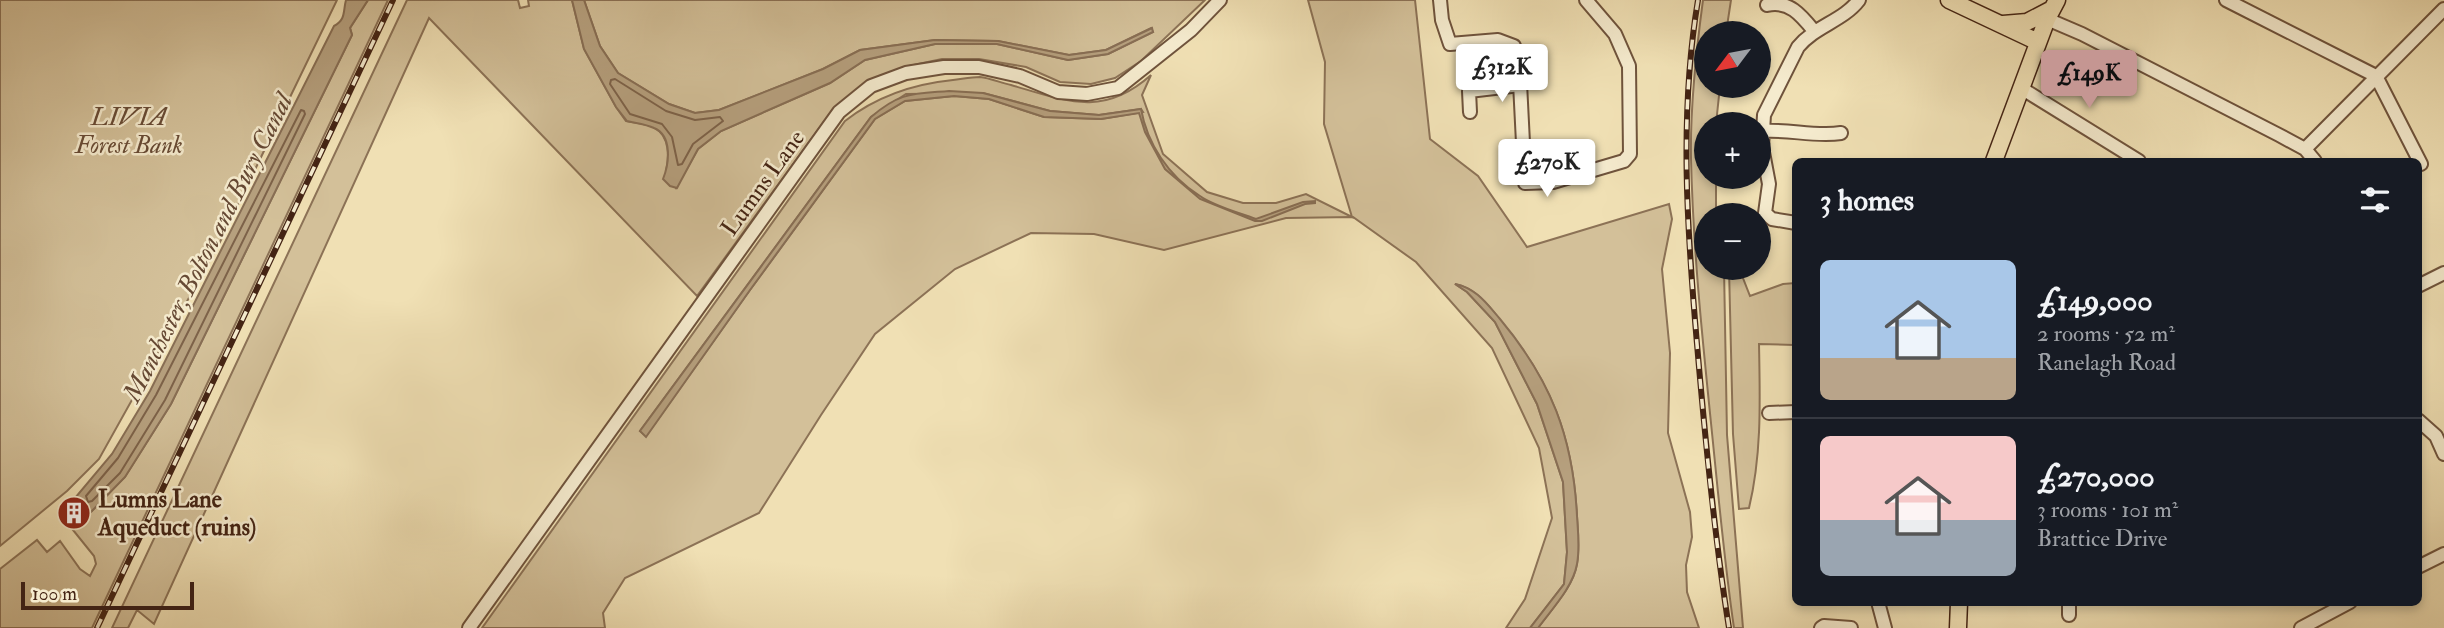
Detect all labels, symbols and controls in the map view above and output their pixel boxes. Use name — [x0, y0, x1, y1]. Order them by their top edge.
north arrow — [1694, 21, 1771, 98]
map controls — [1694, 21, 1771, 280]
pin: £312K — [1453, 44, 1551, 104]
pin: £149K — [2040, 50, 2138, 110]
text: £312K — [1472, 52, 1532, 81]
text: £149K — [2057, 58, 2121, 87]
water label: Manchester, Bolton and Bury Canal — [115, 87, 301, 409]
park label: LIVIA Forest Bank — [74, 102, 183, 161]
button: + — [1694, 112, 1771, 189]
street label: Lumns Lane — [714, 124, 812, 242]
pin: £270K — [1498, 140, 1596, 199]
text: £270K — [1514, 147, 1580, 176]
icon: filters — [2356, 181, 2394, 219]
text: 3 homes — [1820, 182, 1914, 219]
button: − — [1694, 203, 1771, 280]
text: £149,000 — [2037, 282, 2153, 319]
icon: home — [1876, 288, 1960, 372]
text: 2 rooms · 52 m² — [2037, 319, 2175, 348]
text: Ranelagh Road — [2037, 348, 2176, 377]
text: £270,000 — [2037, 458, 2155, 495]
icon: home — [1876, 464, 1960, 548]
place label: Lumns Lane Aqueduct (ruins) — [97, 484, 256, 543]
building icon: Lumns Lane Aqueduct (ruins) — [55, 494, 93, 532]
text: 3 rooms · 101 m² — [2037, 495, 2178, 524]
text: Brattice Drive — [2037, 524, 2167, 553]
scale bar — [21, 579, 194, 611]
text: 100 m — [32, 582, 77, 606]

